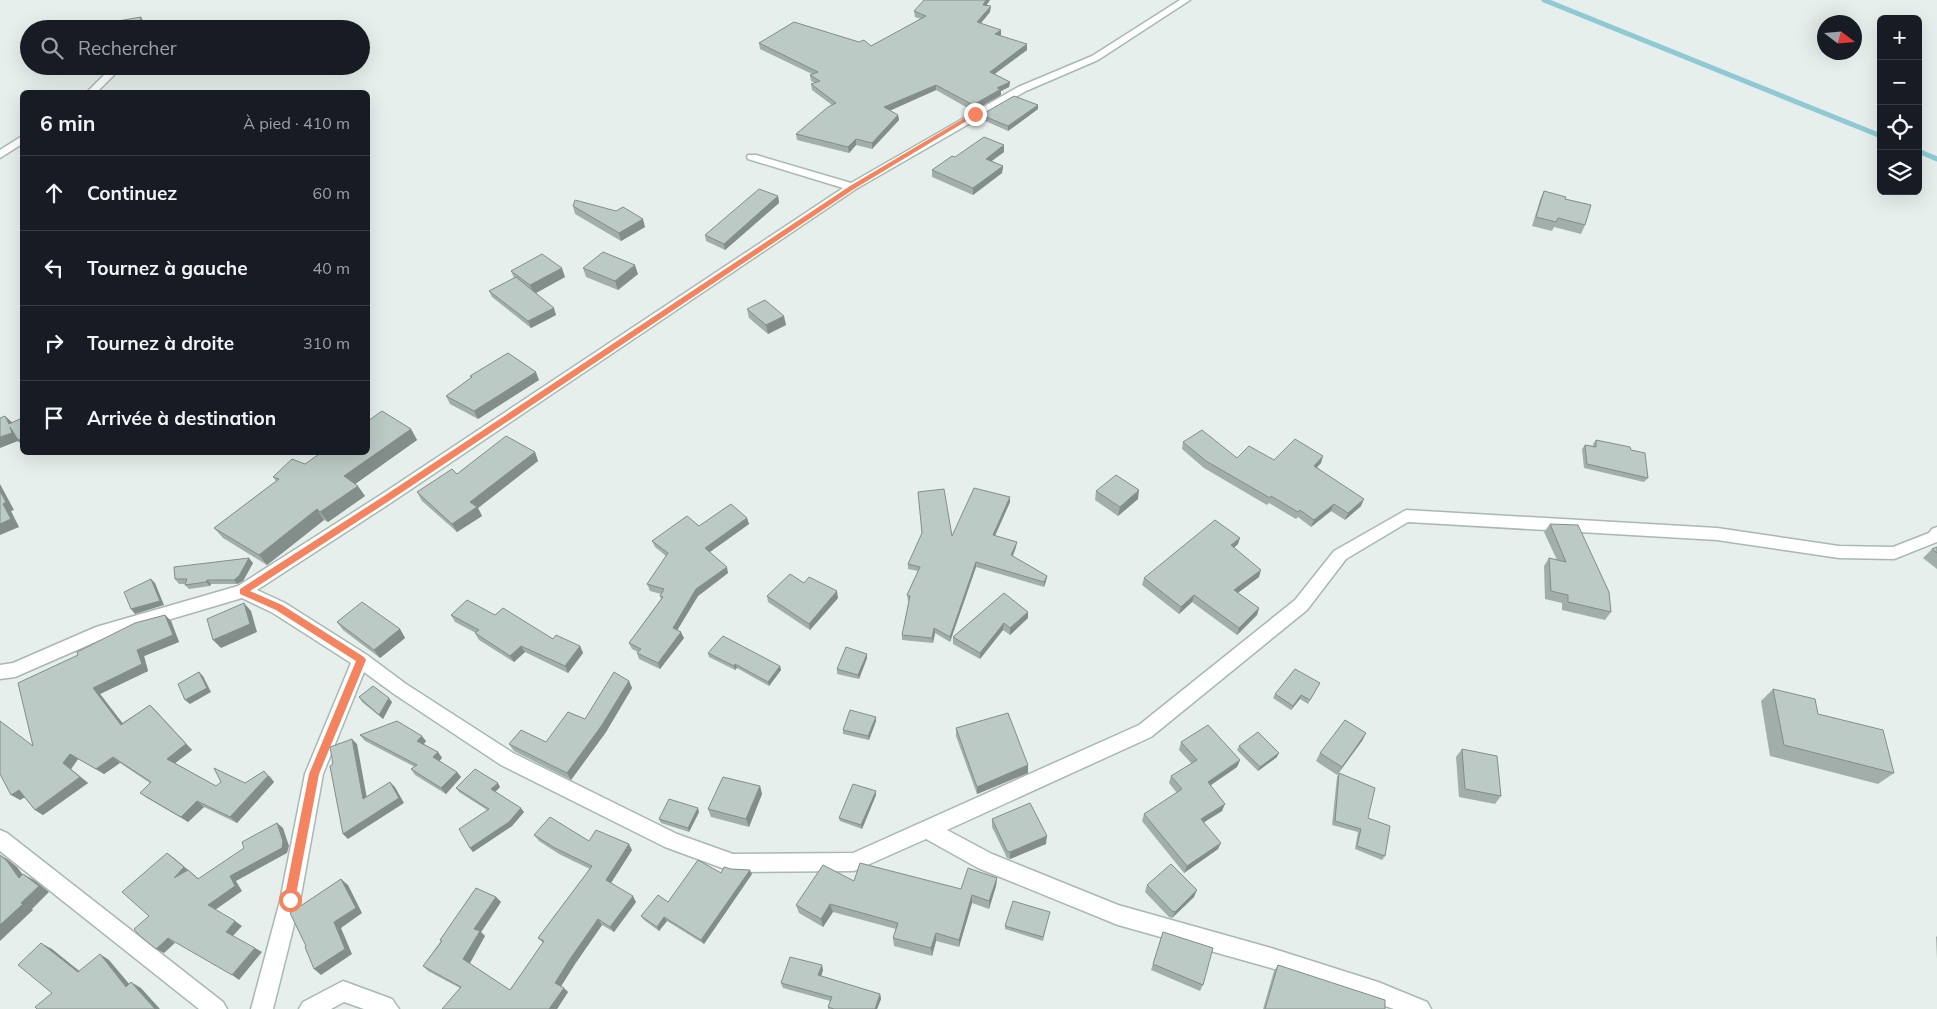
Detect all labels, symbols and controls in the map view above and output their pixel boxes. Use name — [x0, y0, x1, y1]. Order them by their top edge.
north arrow — [1817, 15, 1862, 60]
map controls — [1877, 15, 1922, 195]
button: + — [1877, 15, 1922, 60]
search box — [20, 20, 370, 75]
icon: search — [38, 34, 66, 62]
text: Rechercher — [78, 36, 177, 60]
button: − — [1877, 60, 1922, 105]
route end — [964, 103, 987, 126]
button: locate — [1877, 105, 1922, 150]
text: 6 min — [40, 110, 95, 136]
text: À pied · 410 m — [243, 113, 350, 133]
button: layers — [1877, 150, 1922, 195]
icon: ahead — [40, 179, 68, 207]
text: Continuez — [87, 181, 177, 205]
text: 60 m — [313, 183, 350, 203]
icon: left — [40, 254, 68, 282]
text: Tournez à gauche — [87, 256, 248, 280]
text: 40 m — [313, 258, 350, 278]
icon: right — [40, 329, 68, 357]
text: Tournez à droite — [87, 331, 234, 355]
text: 310 m — [303, 333, 350, 353]
icon: arrive — [40, 404, 68, 432]
text: Arrivée à destination — [87, 406, 276, 430]
route start — [279, 889, 302, 912]

